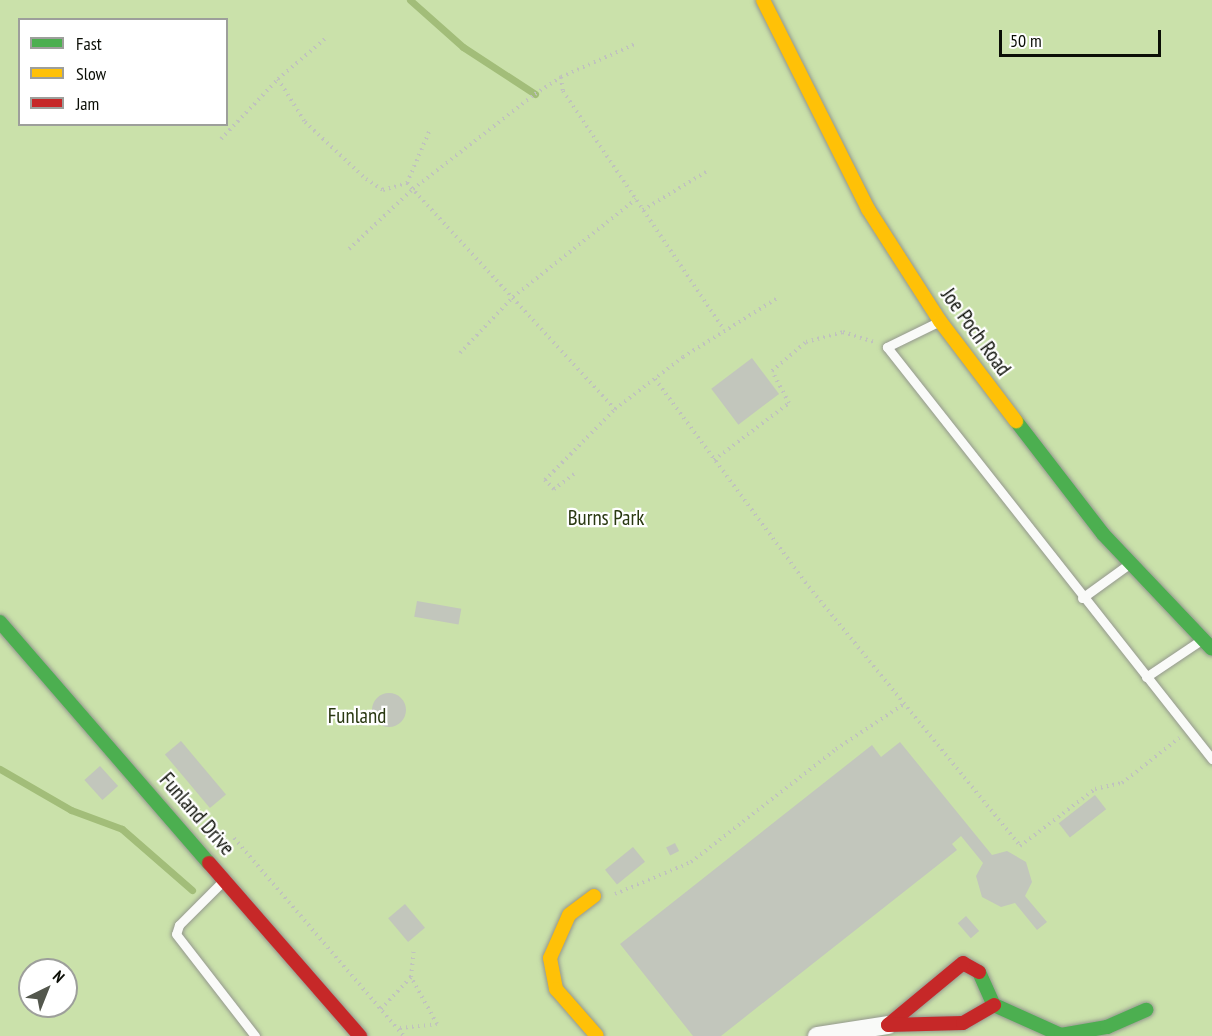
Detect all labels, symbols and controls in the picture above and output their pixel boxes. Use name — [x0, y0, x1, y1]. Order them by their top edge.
legend — [18, 18, 228, 126]
scale bar — [1002, 18, 1164, 56]
text: 50 m — [1010, 29, 1042, 52]
text: Fast — [76, 32, 102, 55]
text: Slow — [76, 62, 106, 85]
text: Jam — [76, 92, 99, 115]
street label: Joe Poch Road — [936, 283, 1016, 381]
park label: Burns Park — [568, 505, 644, 531]
park label: Funland — [328, 703, 386, 729]
street label: Funland Drive — [154, 768, 240, 860]
north arrow — [18, 958, 78, 1018]
text: N — [49, 966, 69, 987]

